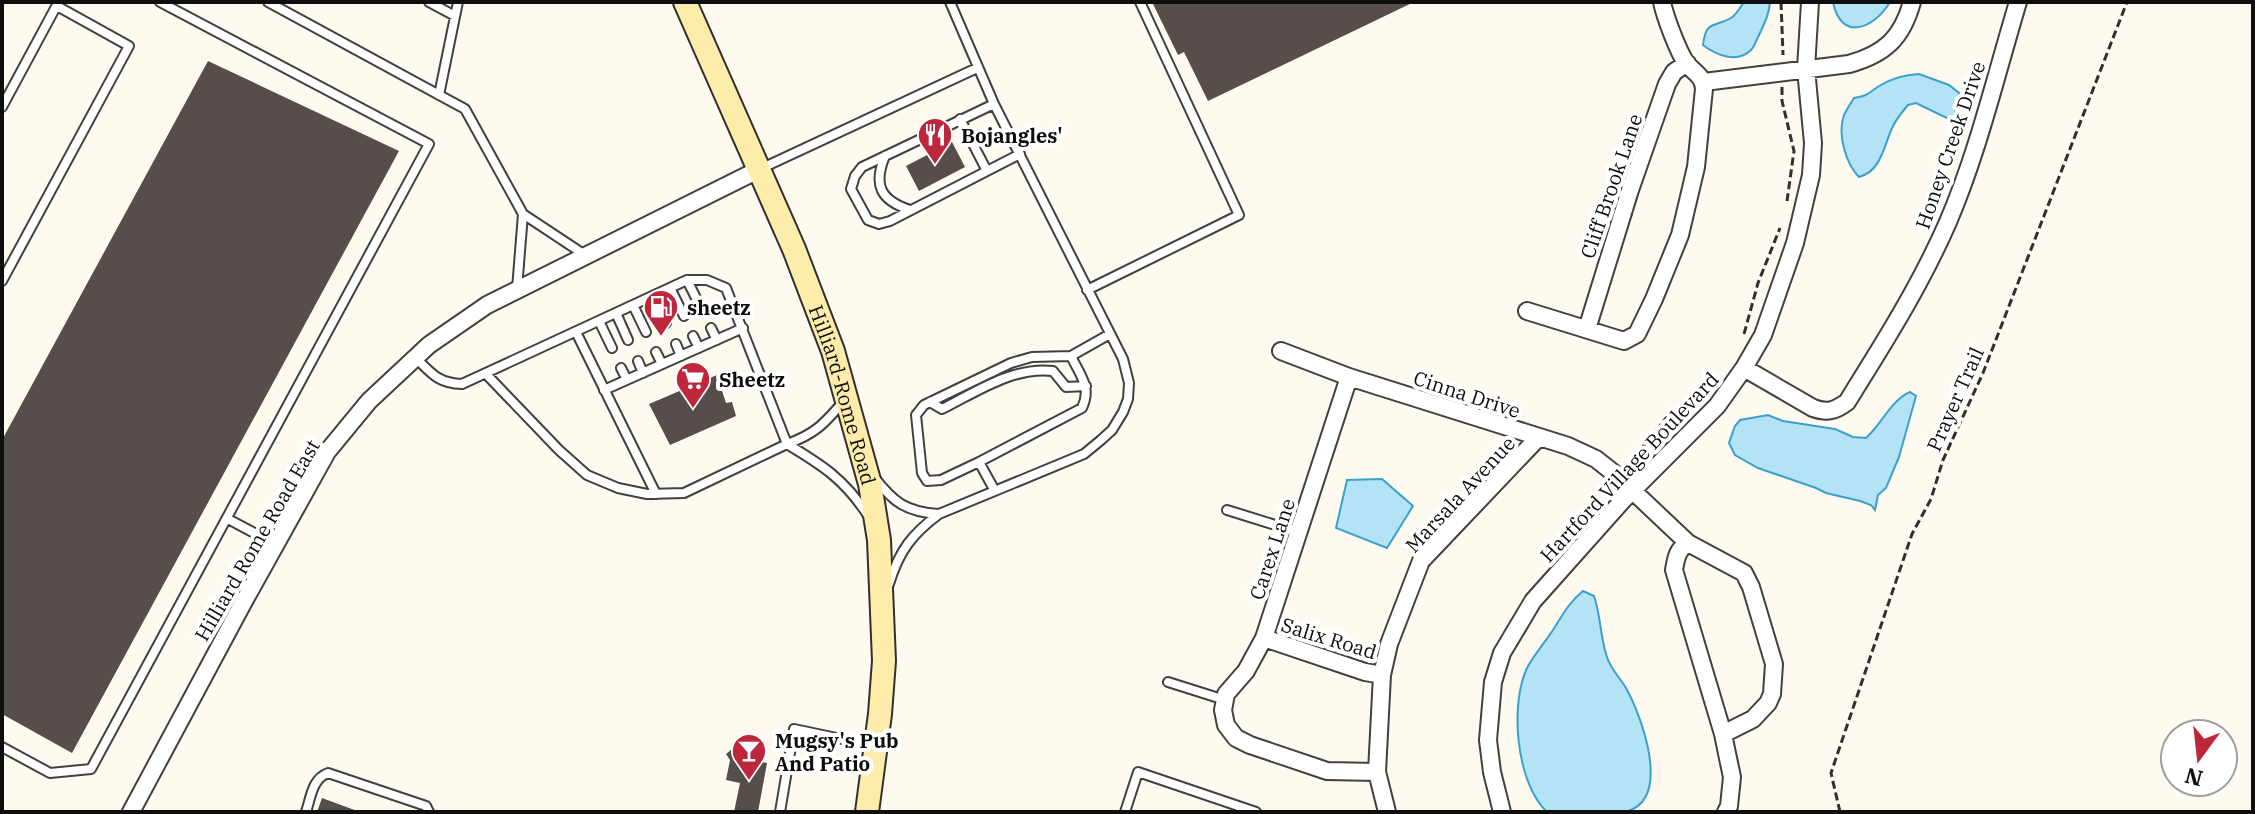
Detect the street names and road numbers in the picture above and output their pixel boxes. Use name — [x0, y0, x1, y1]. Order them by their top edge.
street label: Honey Creek Drive — [1909, 58, 1991, 232]
street label: Cliff Brook Lane — [1574, 110, 1648, 262]
street label: Hilliard-Rome Road — [803, 301, 883, 488]
street label: Prayer Trail — [1920, 343, 1990, 455]
street label: Cinna Drive — [1410, 364, 1524, 424]
street label: Hartford Village Boulevard — [1534, 366, 1724, 568]
street label: Marsala Avenue — [1399, 430, 1521, 558]
street label: Hilliard Rome Road East — [188, 434, 326, 646]
street label: Carex Lane — [1243, 495, 1301, 603]
street label: Salix Road — [1278, 611, 1380, 665]

